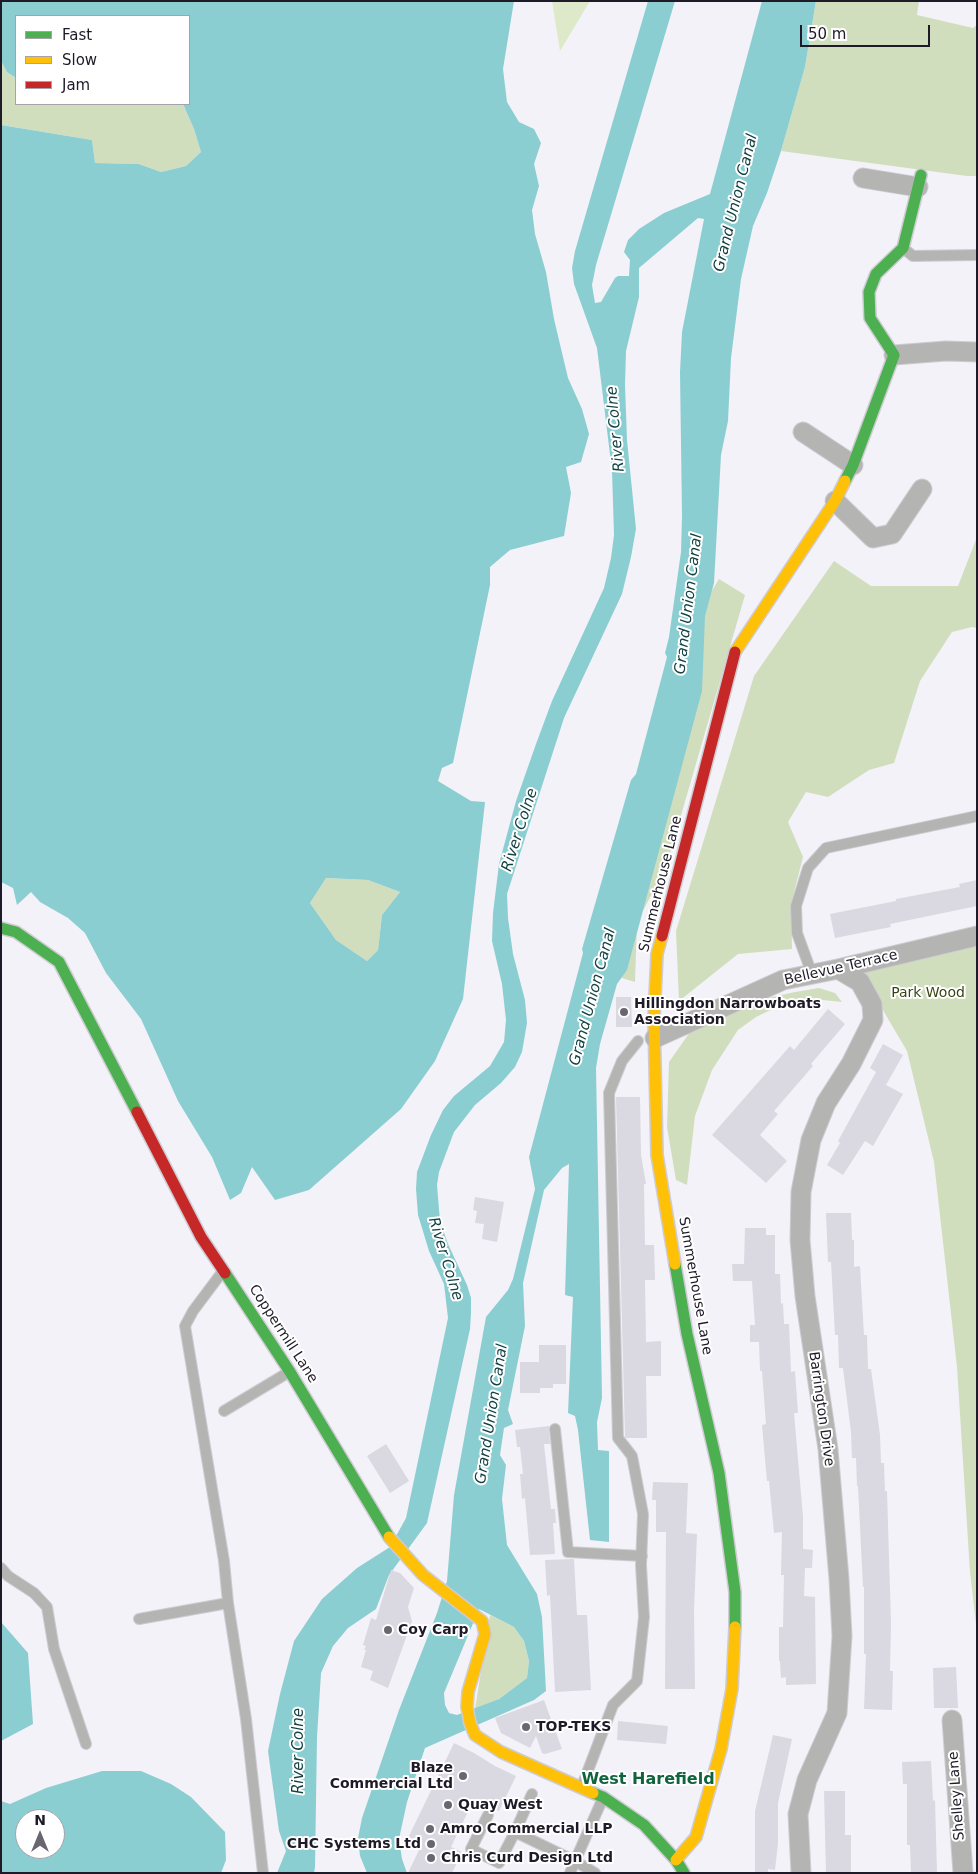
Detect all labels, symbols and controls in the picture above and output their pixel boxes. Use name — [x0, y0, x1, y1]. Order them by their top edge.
legend — [15, 15, 190, 105]
scale bar — [803, 15, 933, 47]
text: 50 m — [808, 25, 846, 43]
text: Fast — [62, 26, 92, 44]
text: Slow — [62, 51, 97, 69]
text: Jam — [62, 76, 90, 94]
water label: Grand Union Canal — [710, 132, 762, 274]
water label: River Colne — [603, 385, 629, 473]
water label: Grand Union Canal — [671, 533, 707, 675]
water label: River Colne — [498, 786, 542, 874]
street label: Summerhouse Lane — [636, 814, 686, 954]
water label: Grand Union Canal — [566, 926, 620, 1068]
street label: Bellevue Terrace — [783, 947, 899, 989]
park label: Park Wood — [891, 985, 965, 1001]
place label: Hillingdon Narrowboats Association — [634, 996, 821, 1028]
marker: Hillingdon Narrowboats Association — [618, 1006, 630, 1018]
water label: River Colne — [424, 1215, 466, 1303]
street label: Summerhouse Lane — [675, 1216, 715, 1356]
street label: Coppermill Lane — [245, 1282, 321, 1386]
water label: Grand Union Canal — [472, 1343, 512, 1485]
street label: Barrington Drive — [805, 1350, 837, 1468]
place label: Coy Carp — [398, 1622, 469, 1638]
marker: Coy Carp — [382, 1624, 394, 1636]
water label: River Colne — [290, 1708, 308, 1794]
place label: TOP-TEKS — [536, 1719, 611, 1735]
marker: TOP-TEKS — [520, 1721, 532, 1733]
street label: Shelley Lane — [946, 1751, 968, 1841]
place label: Blaze Commercial Ltd — [330, 1760, 453, 1792]
marker: Blaze Commercial Ltd — [457, 1770, 469, 1782]
district label: West Harefield — [581, 1770, 715, 1790]
place label: Quay West — [458, 1797, 542, 1813]
marker: Quay West — [442, 1799, 454, 1811]
north arrow — [15, 1809, 65, 1859]
text: N — [34, 1812, 46, 1828]
place label: Amro Commercial LLP — [440, 1821, 613, 1837]
marker: Amro Commercial LLP — [424, 1823, 436, 1835]
place label: CHC Systems Ltd — [287, 1836, 421, 1852]
marker: CHC Systems Ltd — [425, 1838, 437, 1850]
place label: Chris Curd Design Ltd — [441, 1850, 613, 1866]
marker: Chris Curd Design Ltd — [425, 1852, 437, 1864]

